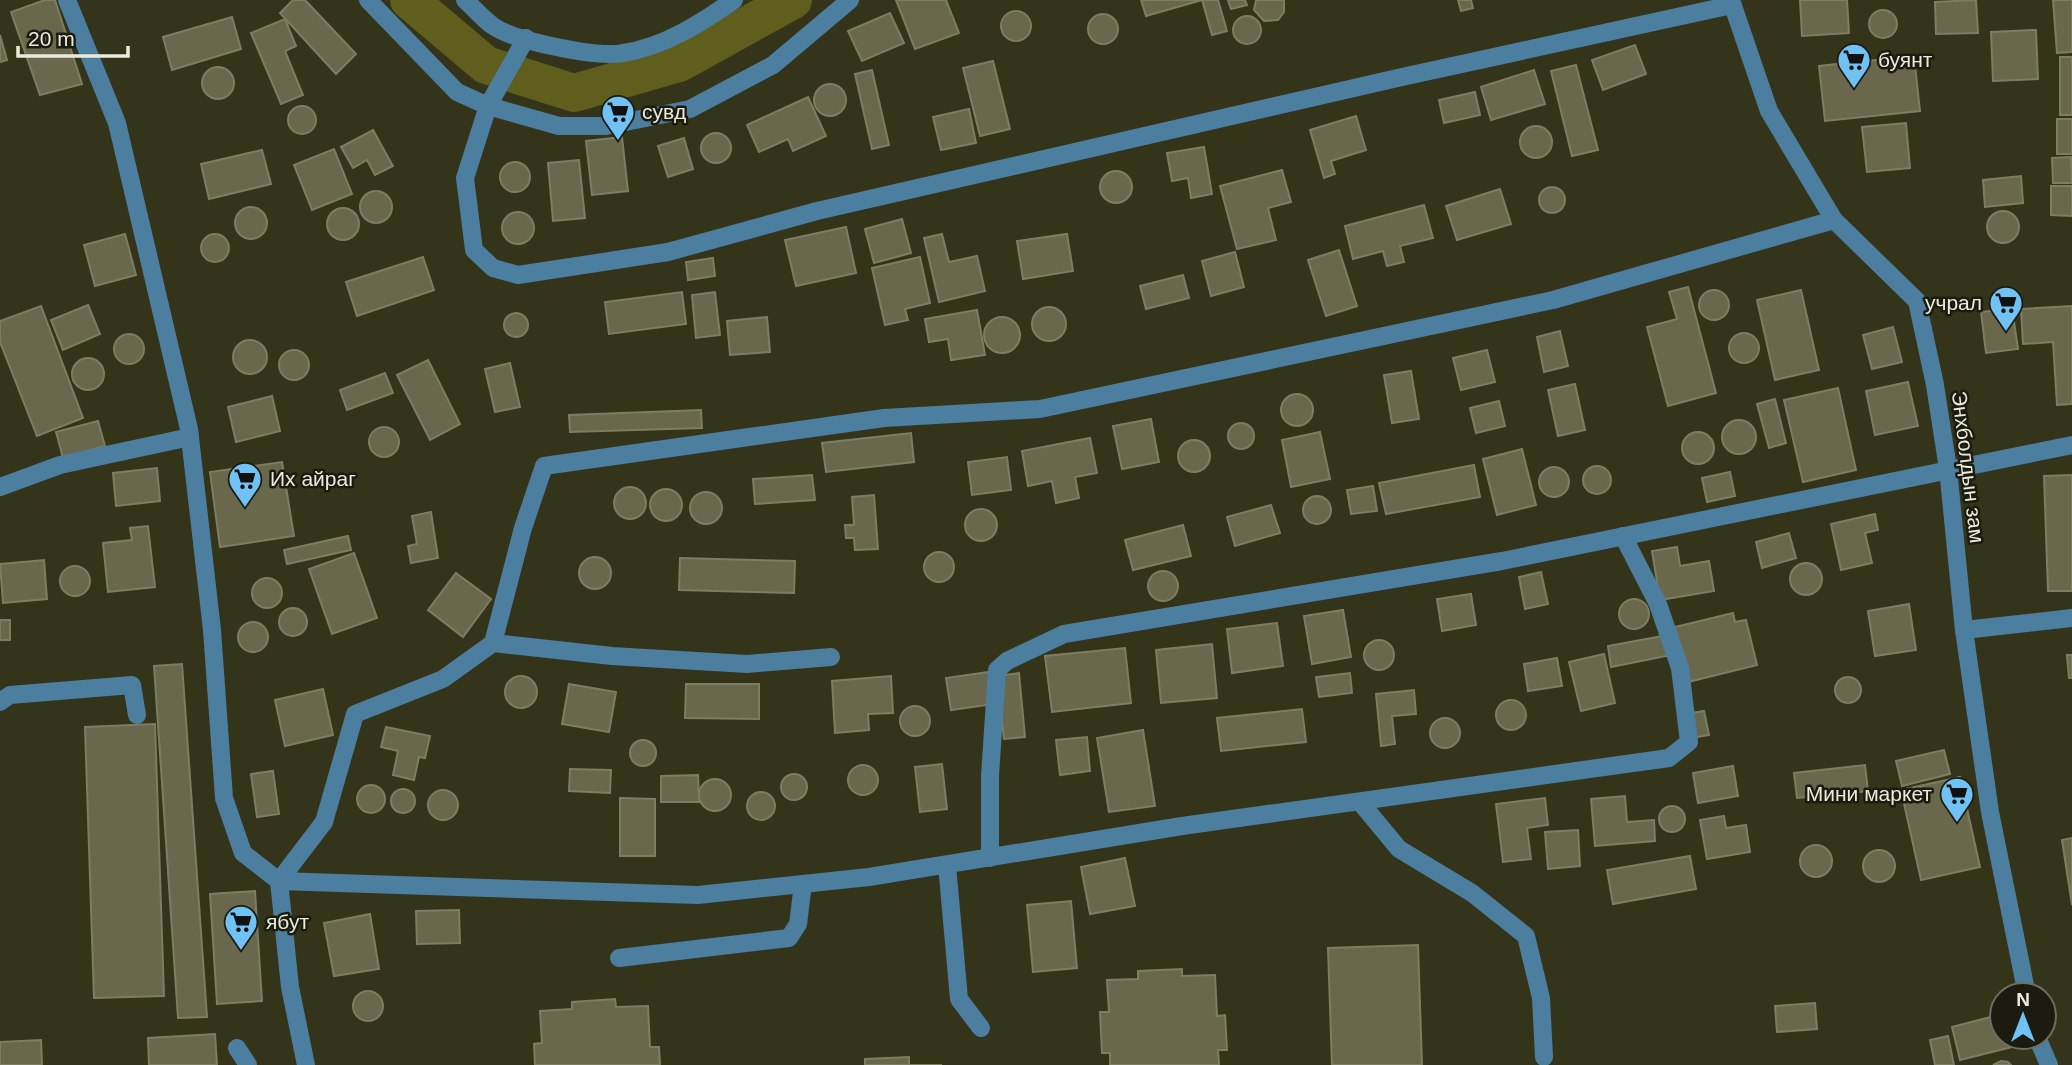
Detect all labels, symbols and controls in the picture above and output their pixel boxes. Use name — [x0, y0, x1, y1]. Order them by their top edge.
scale bar — [18, 14, 128, 58]
text: 20 m — [28, 27, 75, 50]
supermarket icon: буянт — [1835, 41, 1873, 90]
place label: буянт — [1878, 48, 1933, 71]
supermarket icon: сувд — [599, 93, 637, 142]
place label: сувд — [642, 100, 686, 123]
supermarket icon: учрал — [1987, 284, 2025, 333]
place label: учрал — [1925, 291, 1982, 314]
street label: Энхболдын зам — [1948, 390, 1989, 544]
supermarket icon: Их айраг — [226, 460, 264, 509]
place label: Их айраг — [270, 467, 356, 490]
supermarket icon: Мини маркет — [1938, 775, 1976, 824]
place label: Мини маркет — [1806, 782, 1932, 805]
supermarket icon: ябут — [222, 903, 260, 952]
place label: ябут — [266, 910, 309, 933]
north arrow — [1988, 981, 2058, 1051]
text: N — [2016, 989, 2030, 1010]

